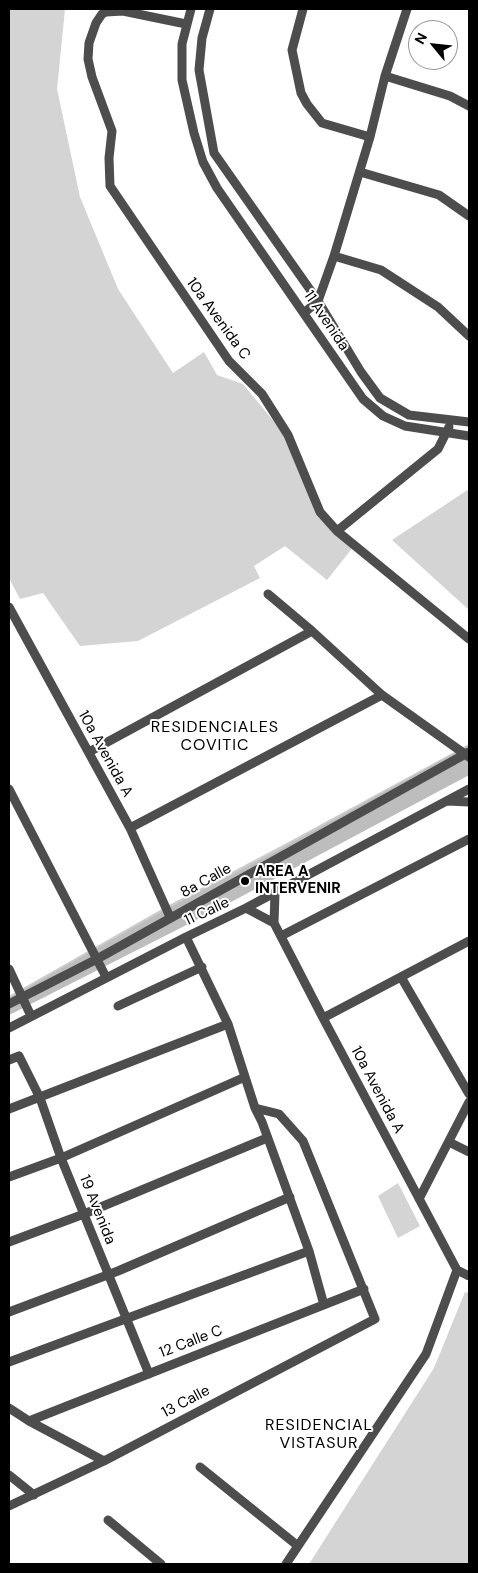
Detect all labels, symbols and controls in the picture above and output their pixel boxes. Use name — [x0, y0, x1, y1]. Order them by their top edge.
north arrow — [408, 20, 458, 70]
text: N — [410, 30, 431, 47]
street label: 10a Avenida C — [182, 275, 254, 363]
street label: 11 Avenida — [299, 288, 353, 354]
street label: 10a Avenida A — [74, 708, 136, 800]
district label: RESIDENCIALES COVITIC — [149, 718, 281, 756]
street label: 8a Calle — [177, 860, 235, 902]
place label: AREA A INTERVENIR — [255, 863, 341, 898]
marker: AREA A INTERVENIR — [239, 875, 251, 887]
street label: 11 Calle — [182, 894, 232, 930]
street label: 10a Avenida A — [347, 1043, 407, 1137]
street label: 19 Avenida — [75, 1173, 119, 1247]
street label: 12 Calle C — [157, 1322, 225, 1362]
street label: 13 Calle — [159, 1382, 213, 1422]
district label: RESIDENCIAL VISTASUR — [264, 1416, 374, 1454]

